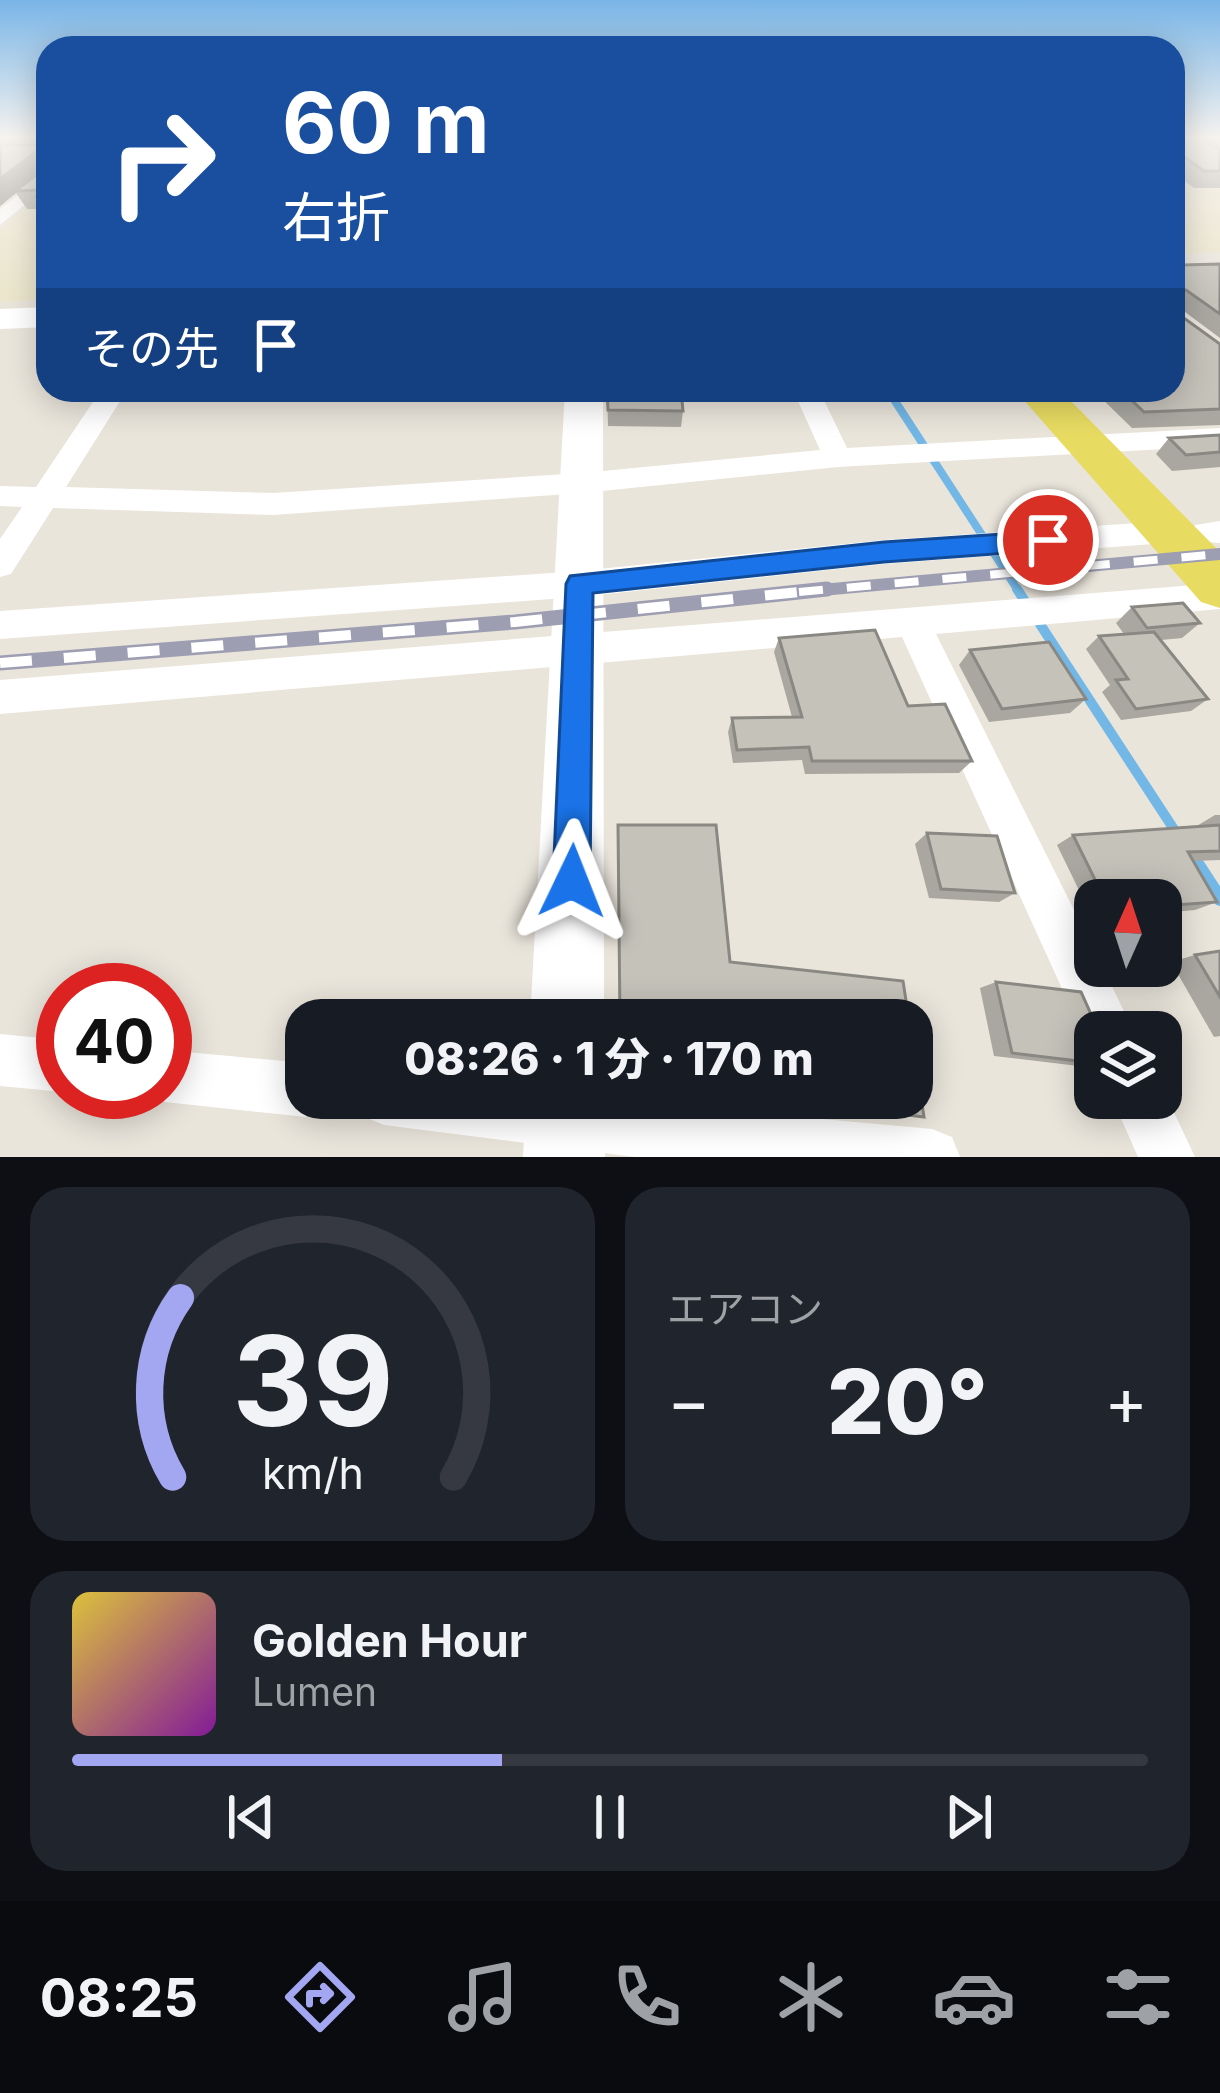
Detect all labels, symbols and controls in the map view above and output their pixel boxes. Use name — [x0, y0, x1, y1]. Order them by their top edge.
text: 60 m — [282, 72, 490, 173]
icon: right — [84, 84, 240, 240]
text: 右折 — [282, 185, 390, 250]
icon: arrive — [243, 312, 309, 378]
text: その先 — [84, 321, 219, 376]
pin — [997, 489, 1099, 591]
icon: arrive — [1015, 507, 1081, 573]
position arrow — [509, 818, 635, 944]
north arrow — [1074, 879, 1182, 987]
map controls — [1074, 879, 1182, 1119]
speed limit sign: 40 — [36, 963, 192, 1119]
button: layers — [1074, 1011, 1182, 1119]
text: 08:26 · 1 分 · 170 m — [404, 1031, 814, 1086]
text: エアコン — [667, 1285, 823, 1332]
text: 39 — [232, 1305, 393, 1456]
text: 20° — [827, 1347, 988, 1456]
text: − — [667, 1361, 711, 1441]
text: + — [1104, 1361, 1148, 1441]
text: km/h — [262, 1447, 363, 1499]
text: Golden Hour — [252, 1613, 527, 1668]
text: Lumen — [252, 1668, 377, 1715]
icon: previous — [218, 1784, 284, 1850]
icon: pause — [577, 1784, 643, 1850]
icon: next — [936, 1784, 1002, 1850]
icon: directions — [278, 1955, 362, 2039]
icon: music — [441, 1955, 525, 2039]
icon: phone — [605, 1955, 689, 2039]
icon: climate — [769, 1955, 853, 2039]
icon: car — [932, 1955, 1016, 2039]
icon: filters — [1096, 1955, 1180, 2039]
text: 08:25 — [40, 1965, 198, 2030]

